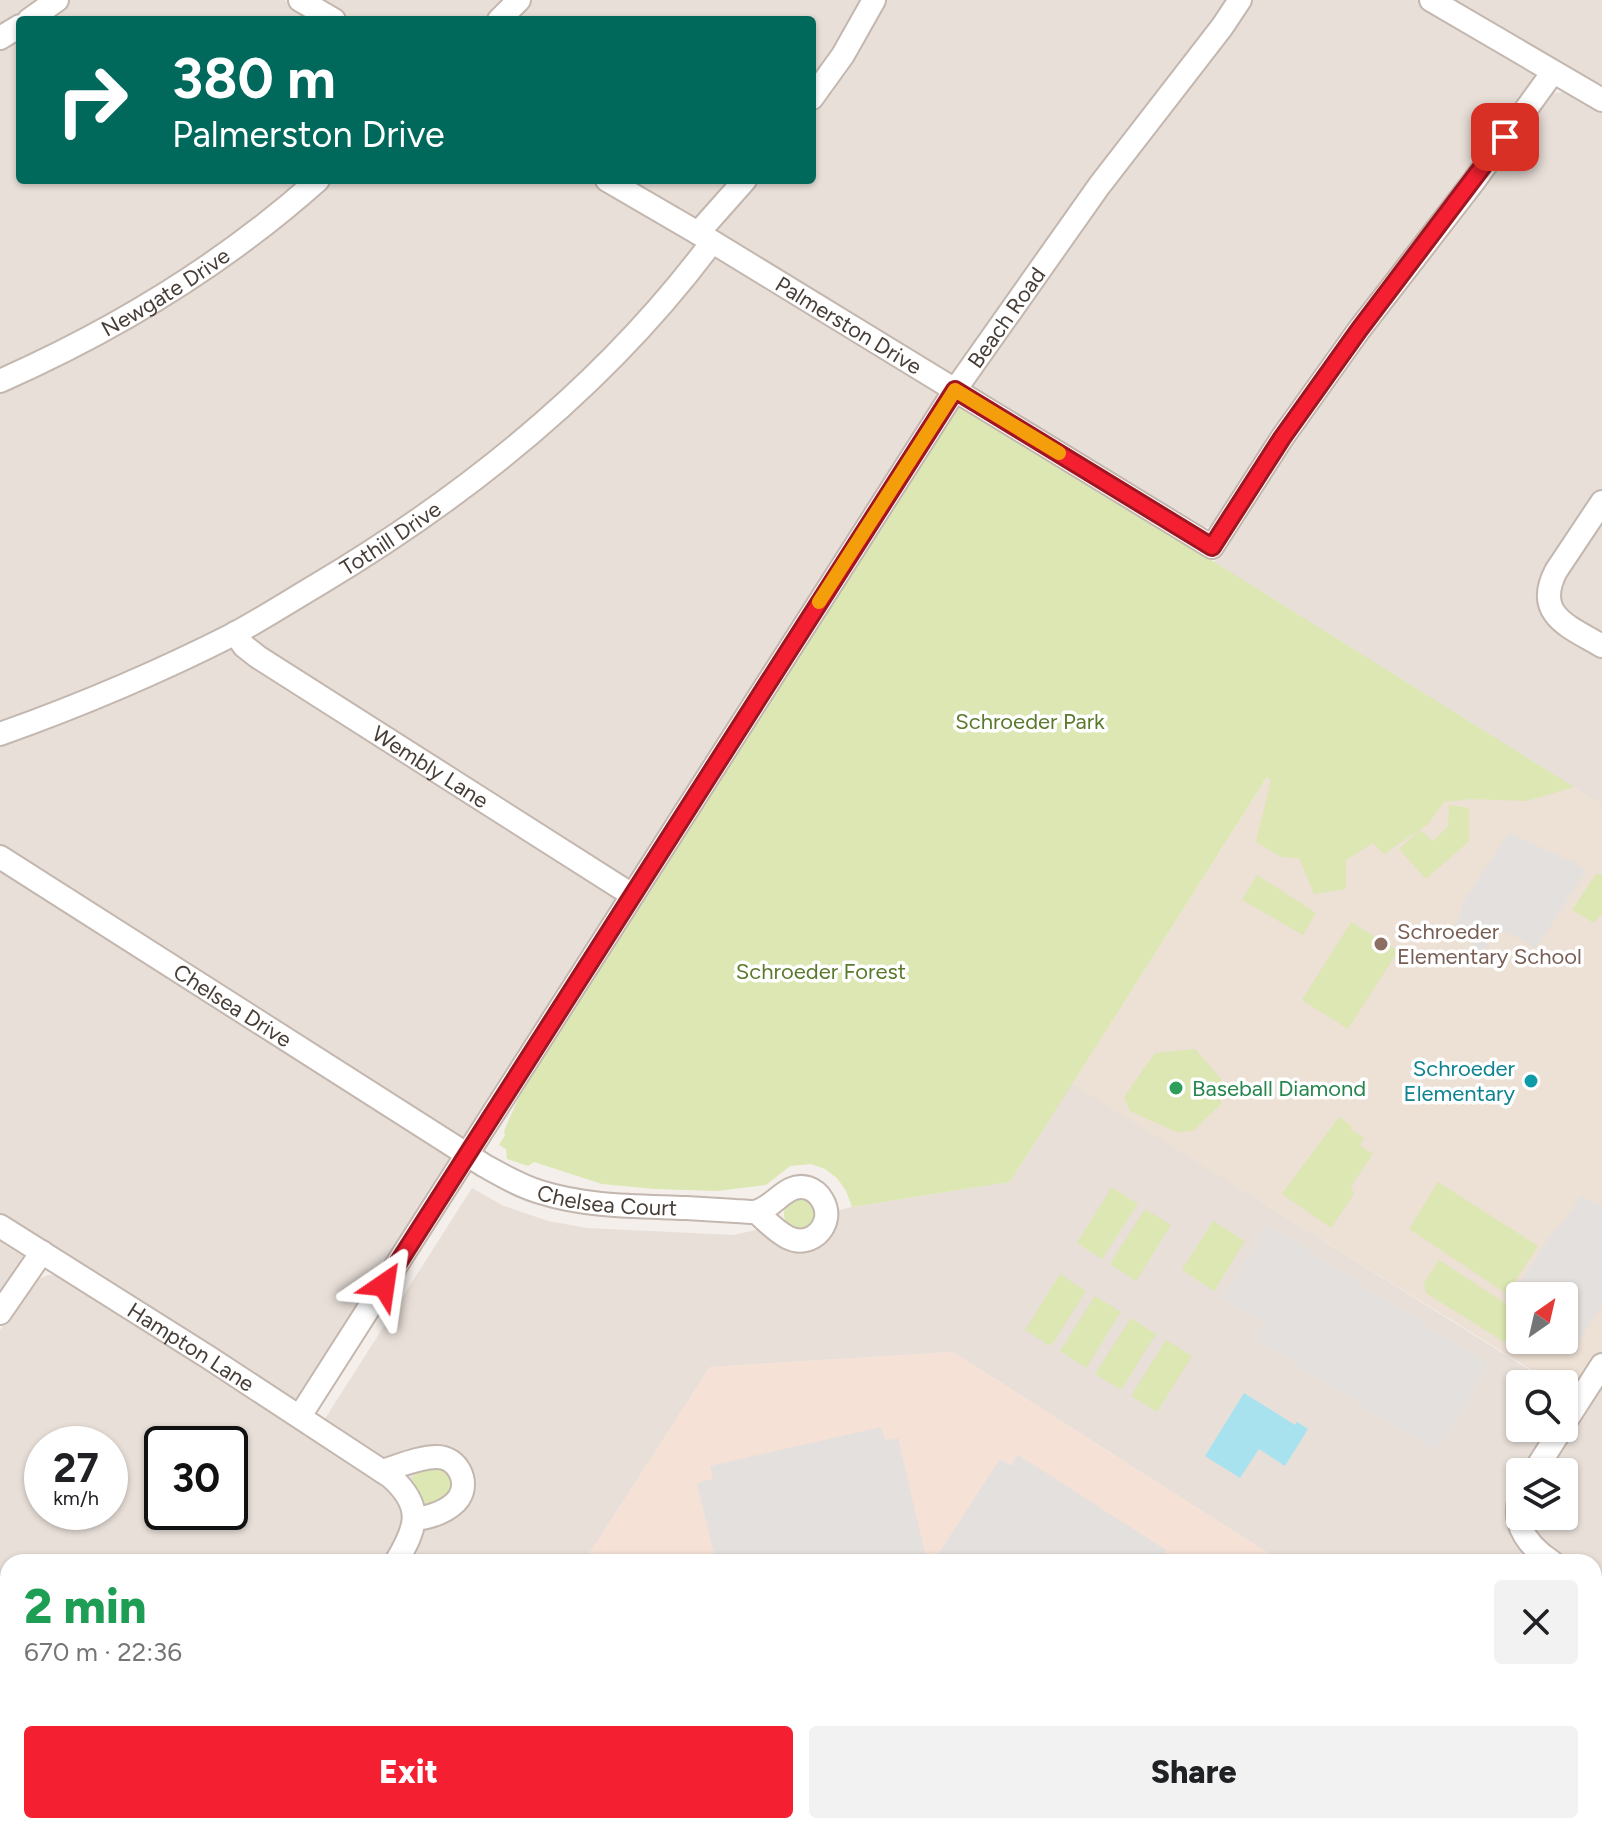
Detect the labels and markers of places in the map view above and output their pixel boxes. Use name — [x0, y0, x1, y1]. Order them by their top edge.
pin — [1471, 103, 1539, 171]
place label: Schroeder Elementary School — [1397, 918, 1582, 970]
marker: Schroeder Elementary School — [1372, 935, 1390, 953]
place label: Schroeder Elementary — [1404, 1055, 1516, 1107]
marker: Schroeder Elementary — [1522, 1072, 1540, 1090]
place label: Baseball Diamond — [1192, 1075, 1366, 1102]
marker: Baseball Diamond — [1167, 1079, 1185, 1097]

